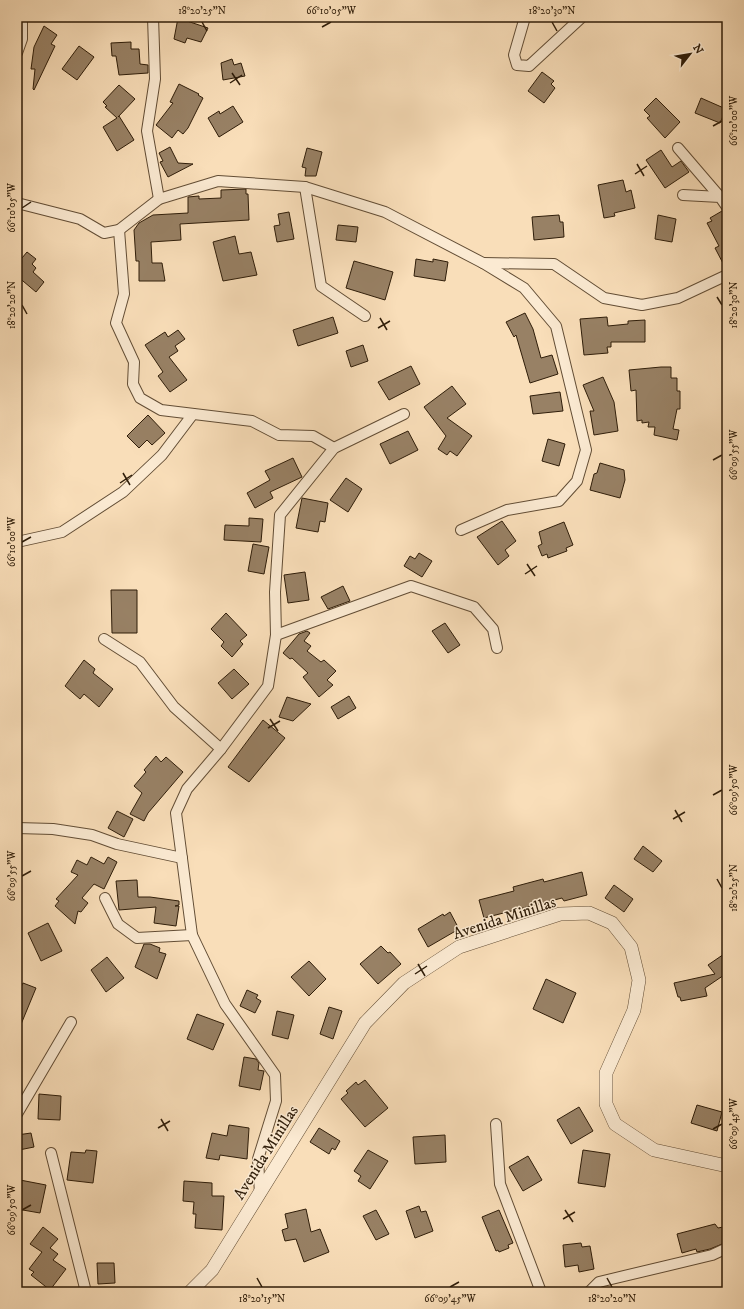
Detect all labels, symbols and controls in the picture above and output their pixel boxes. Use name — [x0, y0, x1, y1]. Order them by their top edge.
text: 18°20'25"N — [178, 5, 226, 17]
text: 66°10'05"W — [306, 5, 357, 17]
text: 18°20'30"N — [528, 5, 576, 17]
north arrow — [670, 34, 710, 74]
text: N — [689, 42, 706, 57]
text: 66°10'00"W — [728, 95, 740, 146]
text: 66°10'05"W — [6, 182, 18, 233]
text: 18°20'20"N — [6, 281, 18, 329]
text: 18°20'30"N — [728, 281, 740, 329]
text: 66°09'55"W — [728, 429, 740, 480]
text: 66°10'00"W — [6, 516, 18, 567]
text: 66°09'50"W — [728, 764, 740, 816]
text: 66°09'55"W — [6, 850, 18, 901]
text: 18°20'25"N — [728, 864, 740, 912]
street label: Avenida Minillas — [450, 892, 558, 944]
text: 66°09'45"W — [728, 1097, 740, 1150]
street label: Avenida Minillas — [229, 1102, 303, 1203]
text: 66°09'50"W — [6, 1184, 18, 1236]
text: 18°20'15"N — [239, 1293, 285, 1305]
text: 66°09'45"W — [424, 1293, 477, 1305]
text: 18°20'20"N — [588, 1293, 636, 1305]

